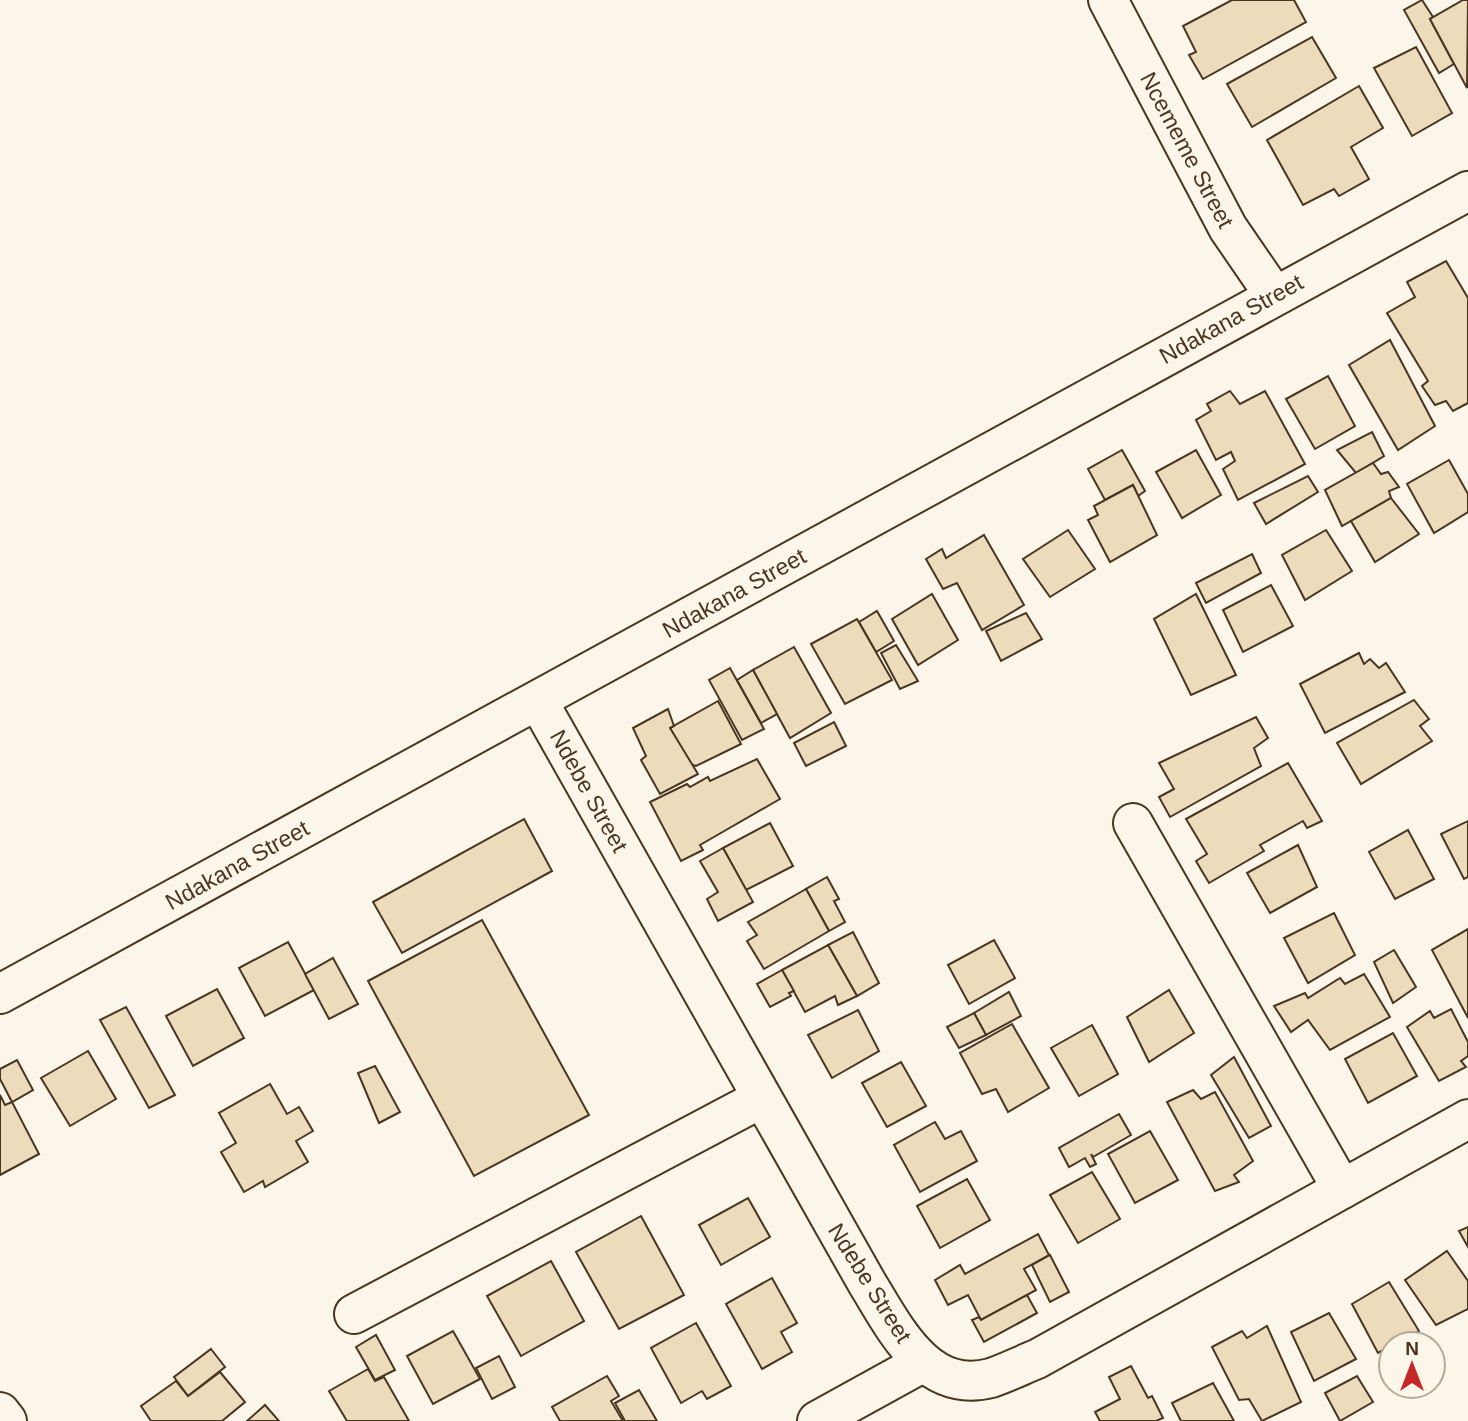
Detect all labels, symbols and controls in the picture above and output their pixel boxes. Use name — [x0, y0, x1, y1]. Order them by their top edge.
street label: Ncememe Street — [1135, 68, 1239, 233]
street label: Ndakana Street — [1155, 269, 1308, 369]
street label: Ndakana Street — [658, 543, 811, 643]
street label: Ndebe Street — [545, 725, 634, 857]
street label: Ndakana Street — [161, 815, 314, 915]
street label: Ndebe Street — [823, 1219, 917, 1348]
north arrow — [1377, 1330, 1447, 1400]
text: N — [1405, 1338, 1419, 1359]

